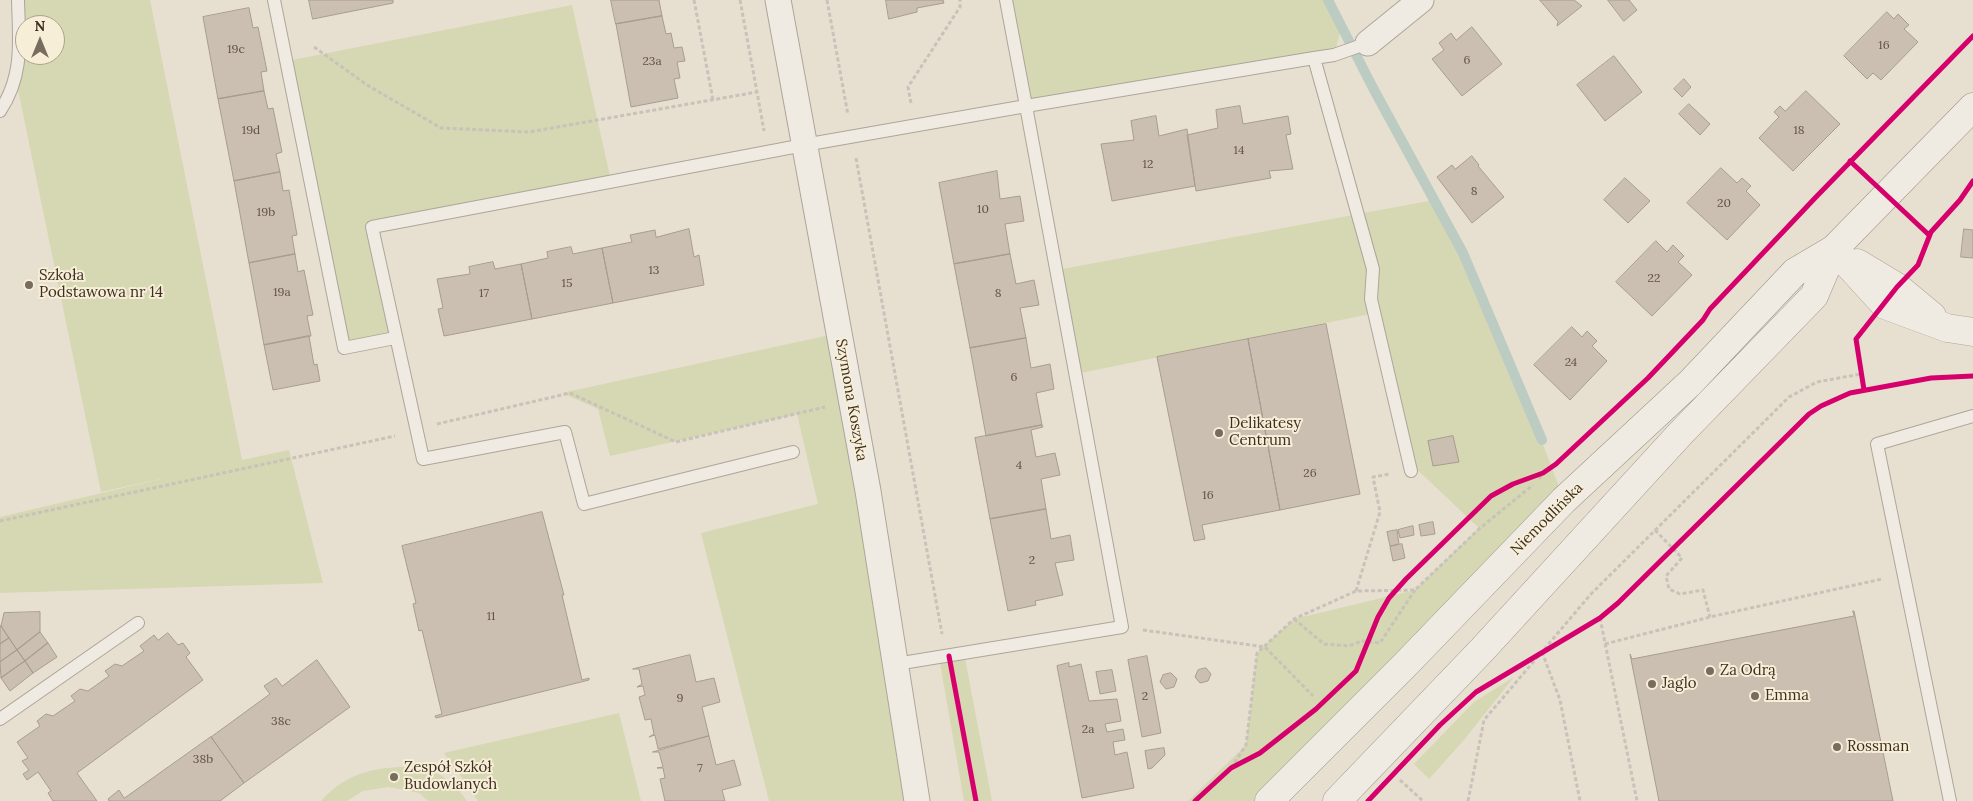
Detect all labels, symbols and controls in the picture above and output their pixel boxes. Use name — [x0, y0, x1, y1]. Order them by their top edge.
north arrow — [15, 15, 65, 65]
text: N — [35, 17, 45, 35]
house number: 16 — [1878, 39, 1890, 53]
house number: 19c — [227, 43, 245, 57]
house number: 6 — [1464, 54, 1470, 68]
house number: 23a — [642, 55, 662, 69]
house number: 19d — [242, 124, 260, 138]
house number: 18 — [1793, 124, 1805, 138]
house number: 14 — [1234, 144, 1244, 158]
house number: 12 — [1143, 158, 1153, 172]
house number: 8 — [1471, 185, 1477, 199]
house number: 20 — [1717, 197, 1731, 211]
house number: 10 — [977, 203, 989, 217]
house number: 19b — [257, 206, 275, 220]
house number: 13 — [648, 264, 660, 278]
place label: Szkoła Podstawowa nr 14 — [39, 267, 163, 302]
house number: 22 — [1648, 272, 1660, 286]
house number: 15 — [562, 277, 572, 291]
marker: Szkoła Podstawowa nr 14 — [23, 279, 35, 291]
house number: 19a — [273, 286, 291, 300]
house number: 17 — [479, 287, 489, 301]
house number: 8 — [995, 287, 1001, 301]
street label: Szymona Koszyka — [831, 337, 871, 463]
house number: 24 — [1565, 356, 1577, 370]
house number: 6 — [1011, 371, 1017, 385]
place label: Delikatesy Centrum — [1229, 415, 1301, 450]
marker: Delikatesy Centrum — [1213, 427, 1225, 439]
house number: 4 — [1016, 459, 1022, 473]
house number: 26 — [1303, 467, 1317, 481]
street label: Niemodlińska — [1507, 479, 1587, 559]
house number: 16 — [1202, 489, 1214, 503]
house number: 2 — [1029, 554, 1035, 568]
house number: 11 — [487, 610, 495, 624]
place label: Za Odrą — [1720, 662, 1776, 680]
marker: Za Odrą — [1704, 665, 1716, 677]
place label: Jaglo — [1662, 675, 1697, 693]
marker: Jaglo — [1646, 678, 1658, 690]
place label: Emma — [1765, 687, 1809, 705]
house number: 2 — [1142, 690, 1148, 704]
marker: Emma — [1749, 690, 1761, 702]
house number: 9 — [677, 692, 683, 706]
house number: 38c — [271, 715, 291, 729]
house number: 2a — [1082, 723, 1094, 737]
place label: Rossman — [1847, 738, 1909, 756]
marker: Rossman — [1831, 741, 1843, 753]
house number: 38b — [193, 753, 213, 767]
place label: Zespół Szkół Budowlanych — [404, 759, 497, 794]
house number: 7 — [697, 762, 703, 776]
marker: Zespół Szkół Budowlanych — [388, 771, 400, 783]

